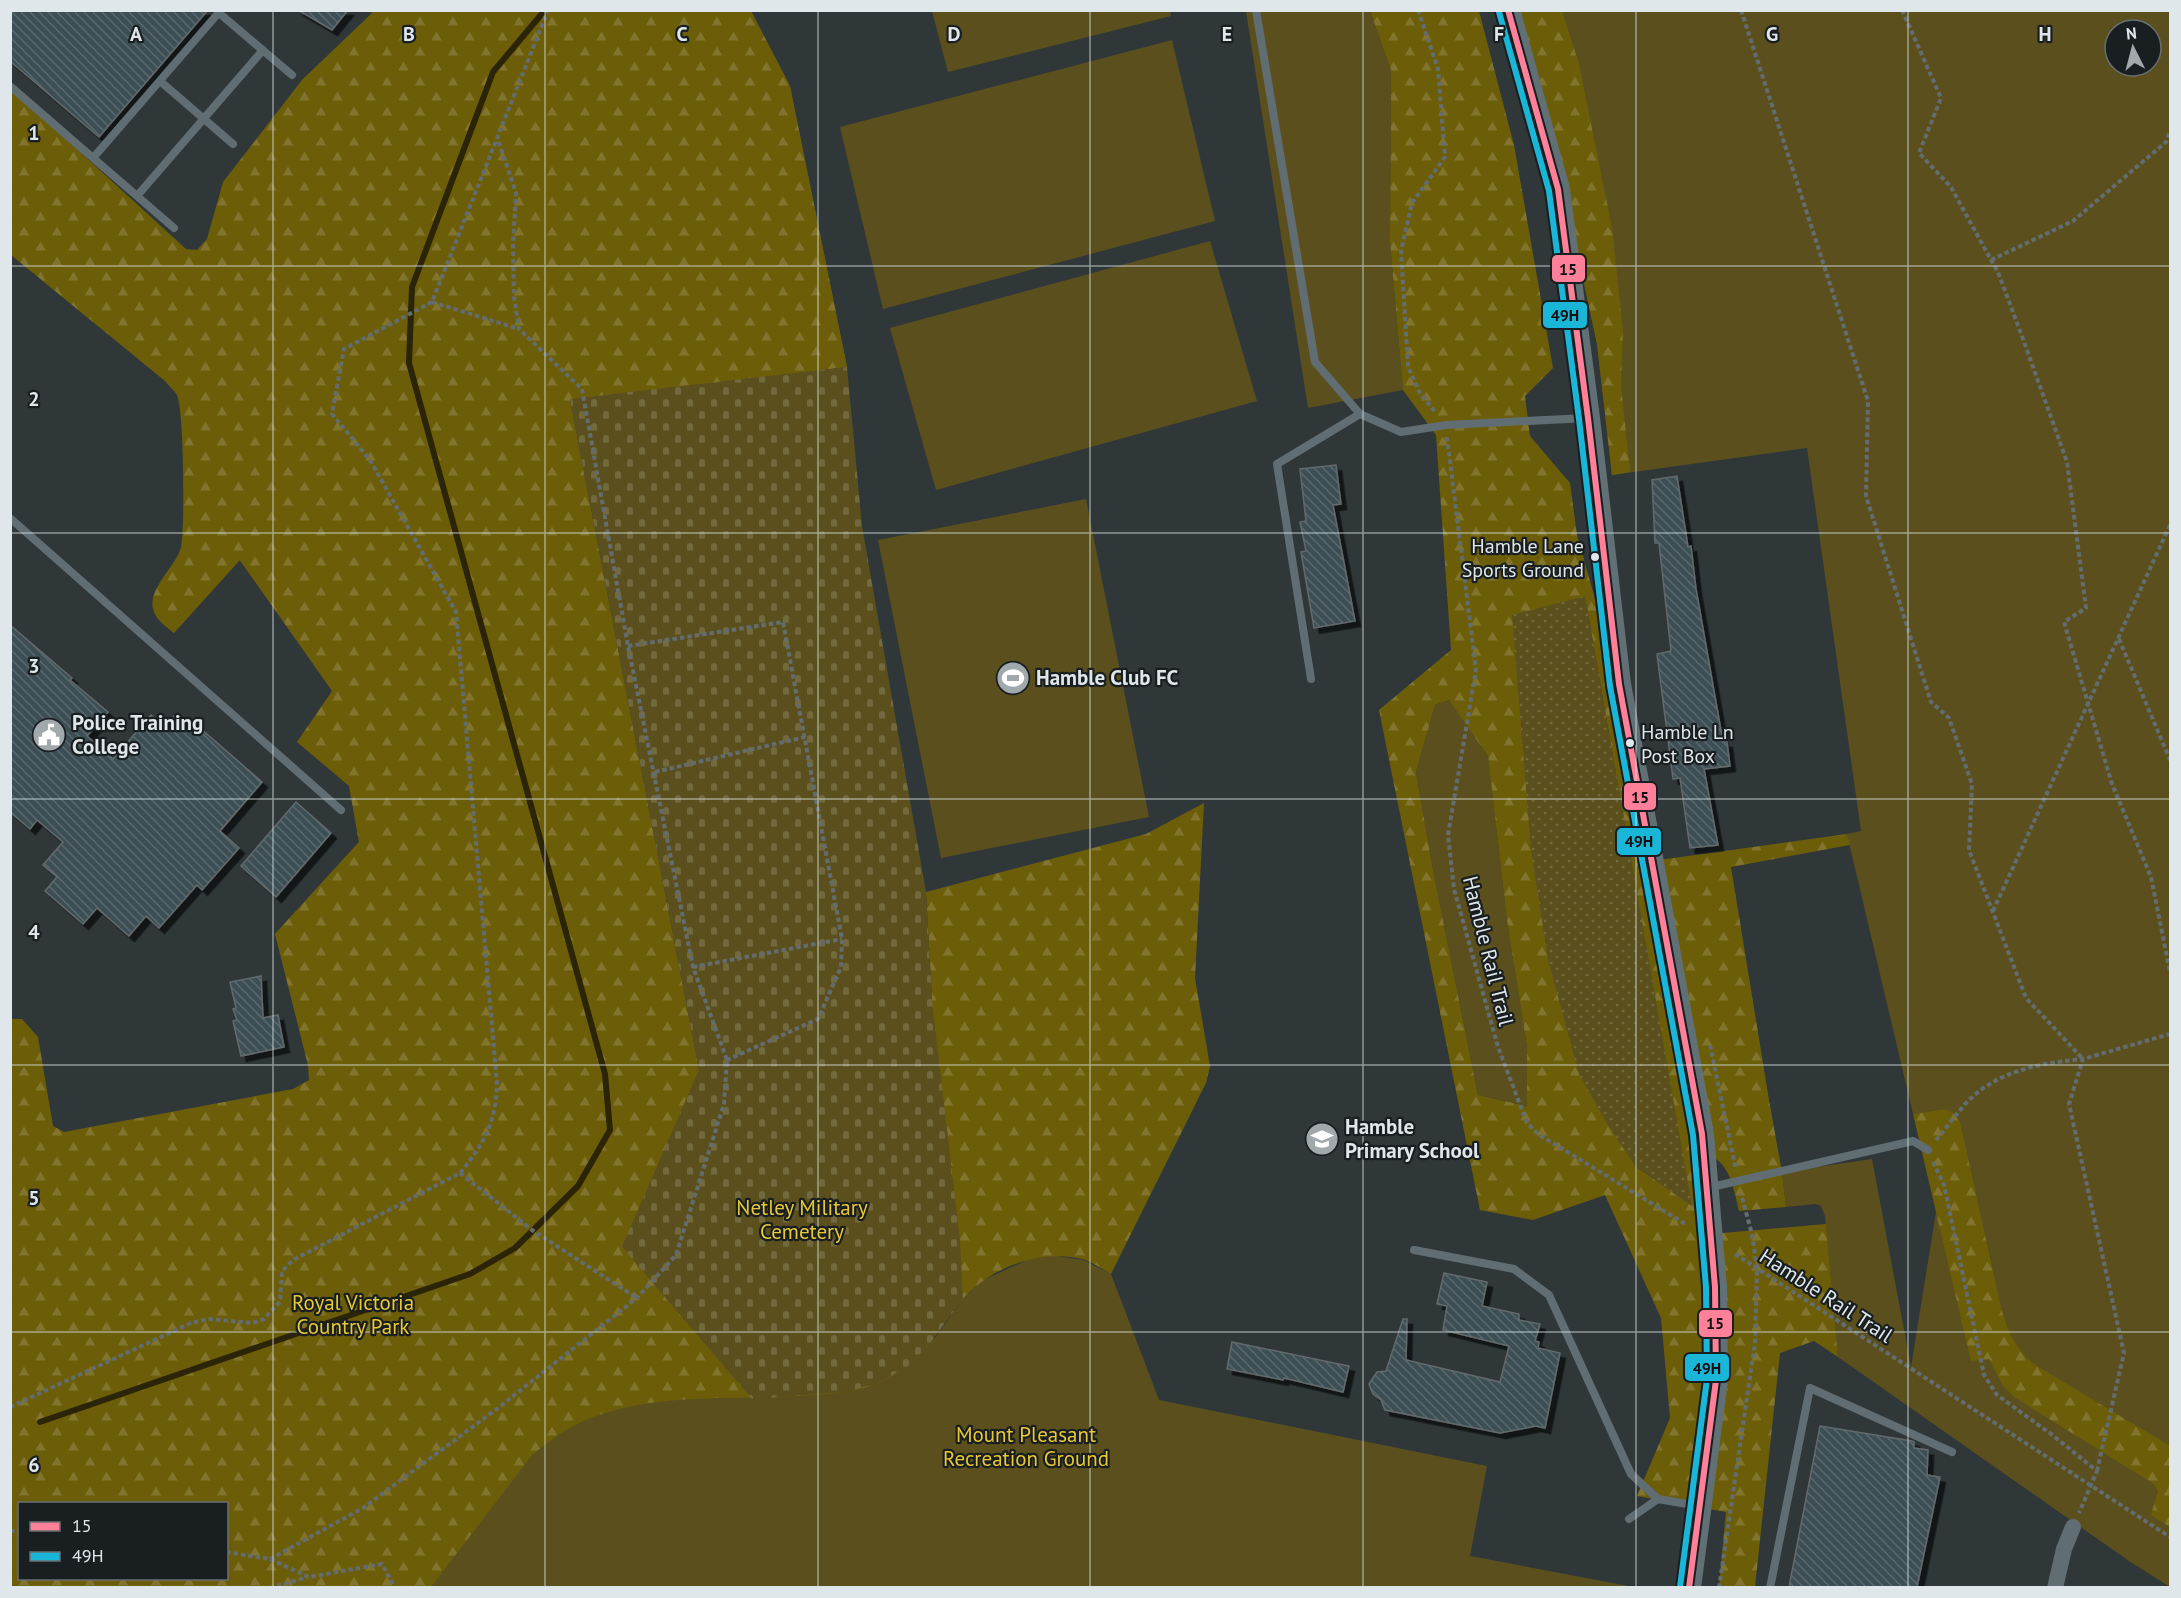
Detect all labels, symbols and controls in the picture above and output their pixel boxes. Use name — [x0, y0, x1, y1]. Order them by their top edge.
north arrow — [2103, 18, 2163, 78]
text: A — [130, 21, 143, 47]
text: B — [403, 21, 415, 47]
text: C — [676, 21, 688, 47]
text: D — [948, 21, 961, 47]
text: E — [1222, 21, 1232, 47]
text: F — [1494, 21, 1504, 47]
text: G — [1766, 21, 1778, 47]
text: H — [2038, 21, 2052, 47]
text: N — [2125, 23, 2138, 44]
text: 1 — [28, 120, 40, 146]
line badge: 15 — [1551, 254, 1586, 283]
text: 15 — [1559, 259, 1577, 279]
line badge: 49H — [1542, 301, 1588, 329]
text: 49H — [1551, 305, 1579, 325]
text: 2 — [28, 386, 40, 412]
place label: Hamble Lane Sports Ground — [1462, 533, 1584, 583]
marker: Hamble Lane Sports Ground — [1589, 551, 1601, 563]
text: 3 — [28, 653, 40, 679]
sports icon: Hamble Club FC — [995, 660, 1031, 696]
place label: Hamble Club FC — [1036, 664, 1179, 691]
place label: Police Training College — [72, 709, 203, 760]
public building icon: Police Training College — [31, 717, 67, 753]
place label: Hamble Ln Post Box — [1641, 719, 1734, 769]
marker: Hamble Ln Post Box — [1624, 737, 1636, 749]
line badge: 15 — [1623, 782, 1657, 811]
text: 15 — [1631, 787, 1649, 807]
line badge: 49H — [1616, 827, 1662, 856]
text: 49H — [1625, 831, 1653, 851]
street label: Hamble Rail Trail — [1457, 873, 1520, 1029]
text: 4 — [28, 919, 40, 945]
place label: Hamble Primary School — [1345, 1113, 1480, 1164]
school or university icon: Hamble Primary School — [1304, 1121, 1340, 1157]
text: 5 — [28, 1185, 40, 1211]
park label: Netley Military Cemetery — [736, 1194, 868, 1245]
street label: Hamble Rail Trail — [1755, 1242, 1898, 1349]
park label: Royal Victoria Country Park — [292, 1289, 414, 1340]
line badge: 15 — [1698, 1309, 1733, 1338]
text: 15 — [1706, 1313, 1724, 1333]
line badge: 49H — [1684, 1353, 1730, 1382]
text: 49H — [1693, 1358, 1721, 1378]
park label: Mount Pleasant Recreation Ground — [943, 1421, 1109, 1472]
text: 6 — [28, 1452, 40, 1478]
legend — [18, 1502, 228, 1580]
text: 15 — [72, 1514, 92, 1537]
text: 49H — [72, 1544, 104, 1567]

